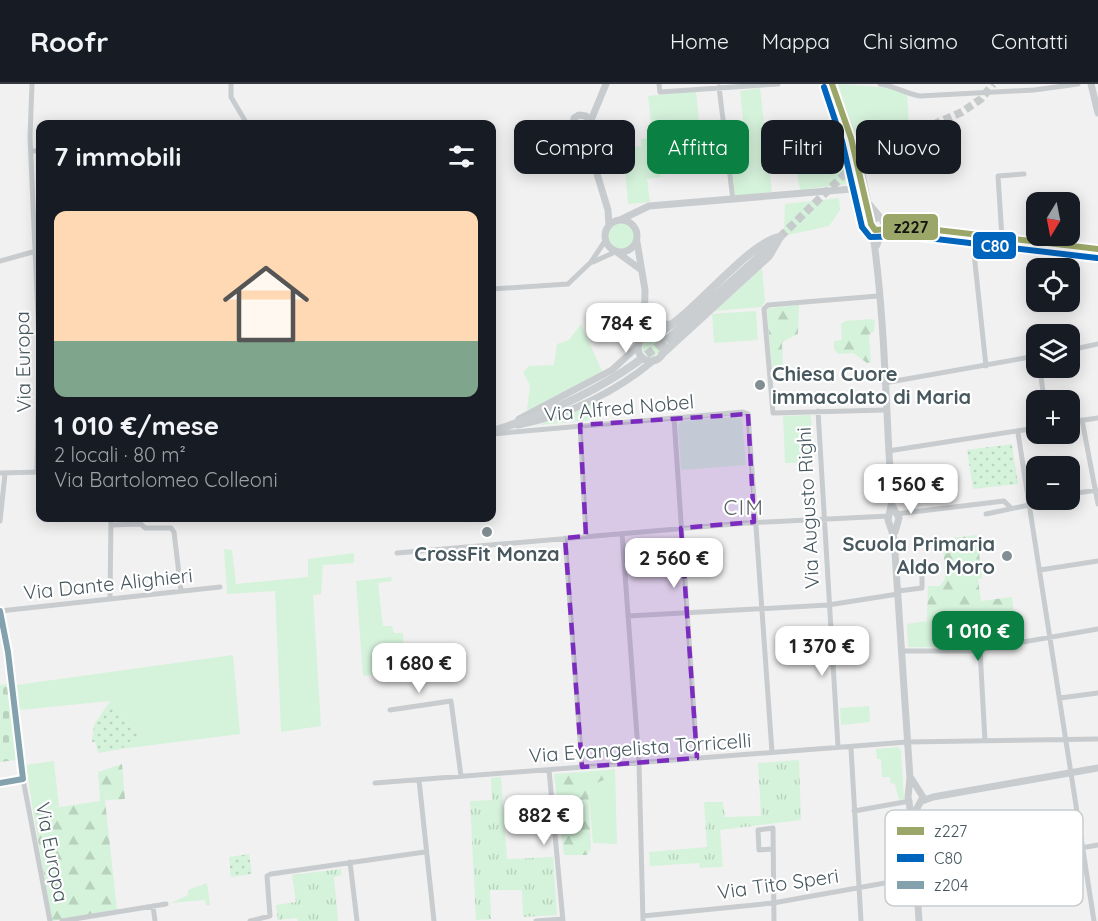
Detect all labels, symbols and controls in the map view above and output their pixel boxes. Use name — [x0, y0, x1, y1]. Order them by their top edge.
text: Roofr — [30, 24, 108, 59]
text: Home — [670, 28, 729, 54]
text: Mappa — [762, 28, 830, 54]
text: Chi siamo — [863, 28, 958, 54]
text: Contatti — [991, 28, 1068, 54]
chip: Compra — [514, 120, 635, 174]
chip: Affitta — [647, 120, 749, 174]
chip: Filtri — [761, 120, 844, 174]
chip: Nuovo — [856, 120, 961, 174]
text: 7 immobili — [54, 140, 181, 173]
icon: filters — [445, 140, 478, 173]
north arrow — [1026, 192, 1080, 246]
map controls — [1026, 192, 1080, 510]
line badge: z227 — [882, 213, 939, 241]
text: z227 — [894, 217, 929, 237]
line badge: C80 — [972, 231, 1017, 260]
text: C80 — [981, 236, 1009, 256]
icon: home — [212, 250, 320, 358]
button: locate — [1026, 258, 1080, 312]
pin: 784 € — [584, 303, 668, 354]
text: 784 € — [600, 310, 652, 335]
street label: Via Europa — [9, 311, 36, 413]
button: layers — [1026, 324, 1080, 378]
place label: Chiesa Cuore immacolato di Maria — [772, 361, 971, 409]
marker: Chiesa Cuore immacolato di Maria — [753, 378, 767, 392]
street label: Via Alfred Nobel — [543, 388, 695, 427]
button: + — [1026, 390, 1080, 444]
text: 1 010 €/mese — [54, 409, 219, 442]
street label: Via Augusto Righi — [791, 426, 824, 590]
text: 2 locali · 80 m² — [54, 442, 186, 467]
button: − — [1026, 456, 1080, 510]
pin: 1 560 € — [856, 464, 966, 515]
text: Via Bartolomeo Colleoni — [54, 467, 278, 492]
text: 1 560 € — [878, 471, 944, 496]
district label: CIM — [724, 494, 764, 520]
marker: CrossFit Monza — [480, 525, 494, 539]
place label: Scuola Primaria Aldo Moro — [842, 531, 995, 579]
pin: 2 560 € — [619, 538, 729, 589]
place label: CrossFit Monza — [414, 541, 560, 566]
text: 2 560 € — [639, 545, 709, 570]
marker: Scuola Primaria Aldo Moro — [1000, 549, 1014, 563]
street label: Via Dante Alighieri — [22, 562, 194, 605]
pin: 1 010 € — [923, 611, 1033, 662]
text: 1 010 € — [946, 618, 1010, 643]
pin: 1 370 € — [767, 626, 877, 677]
text: 1 370 € — [789, 633, 855, 658]
pin: 1 680 € — [364, 643, 474, 694]
text: 1 680 € — [386, 650, 452, 675]
street label: Via Evangelista Torricelli — [528, 727, 752, 768]
pin: 882 € — [502, 795, 586, 846]
street label: Via Europa — [31, 800, 74, 904]
text: 882 € — [518, 802, 570, 827]
legend — [885, 810, 1083, 906]
text: z227 — [934, 821, 967, 841]
text: C80 — [934, 848, 963, 868]
street label: Via Tito Speri — [716, 863, 840, 904]
text: z204 — [934, 875, 968, 895]

